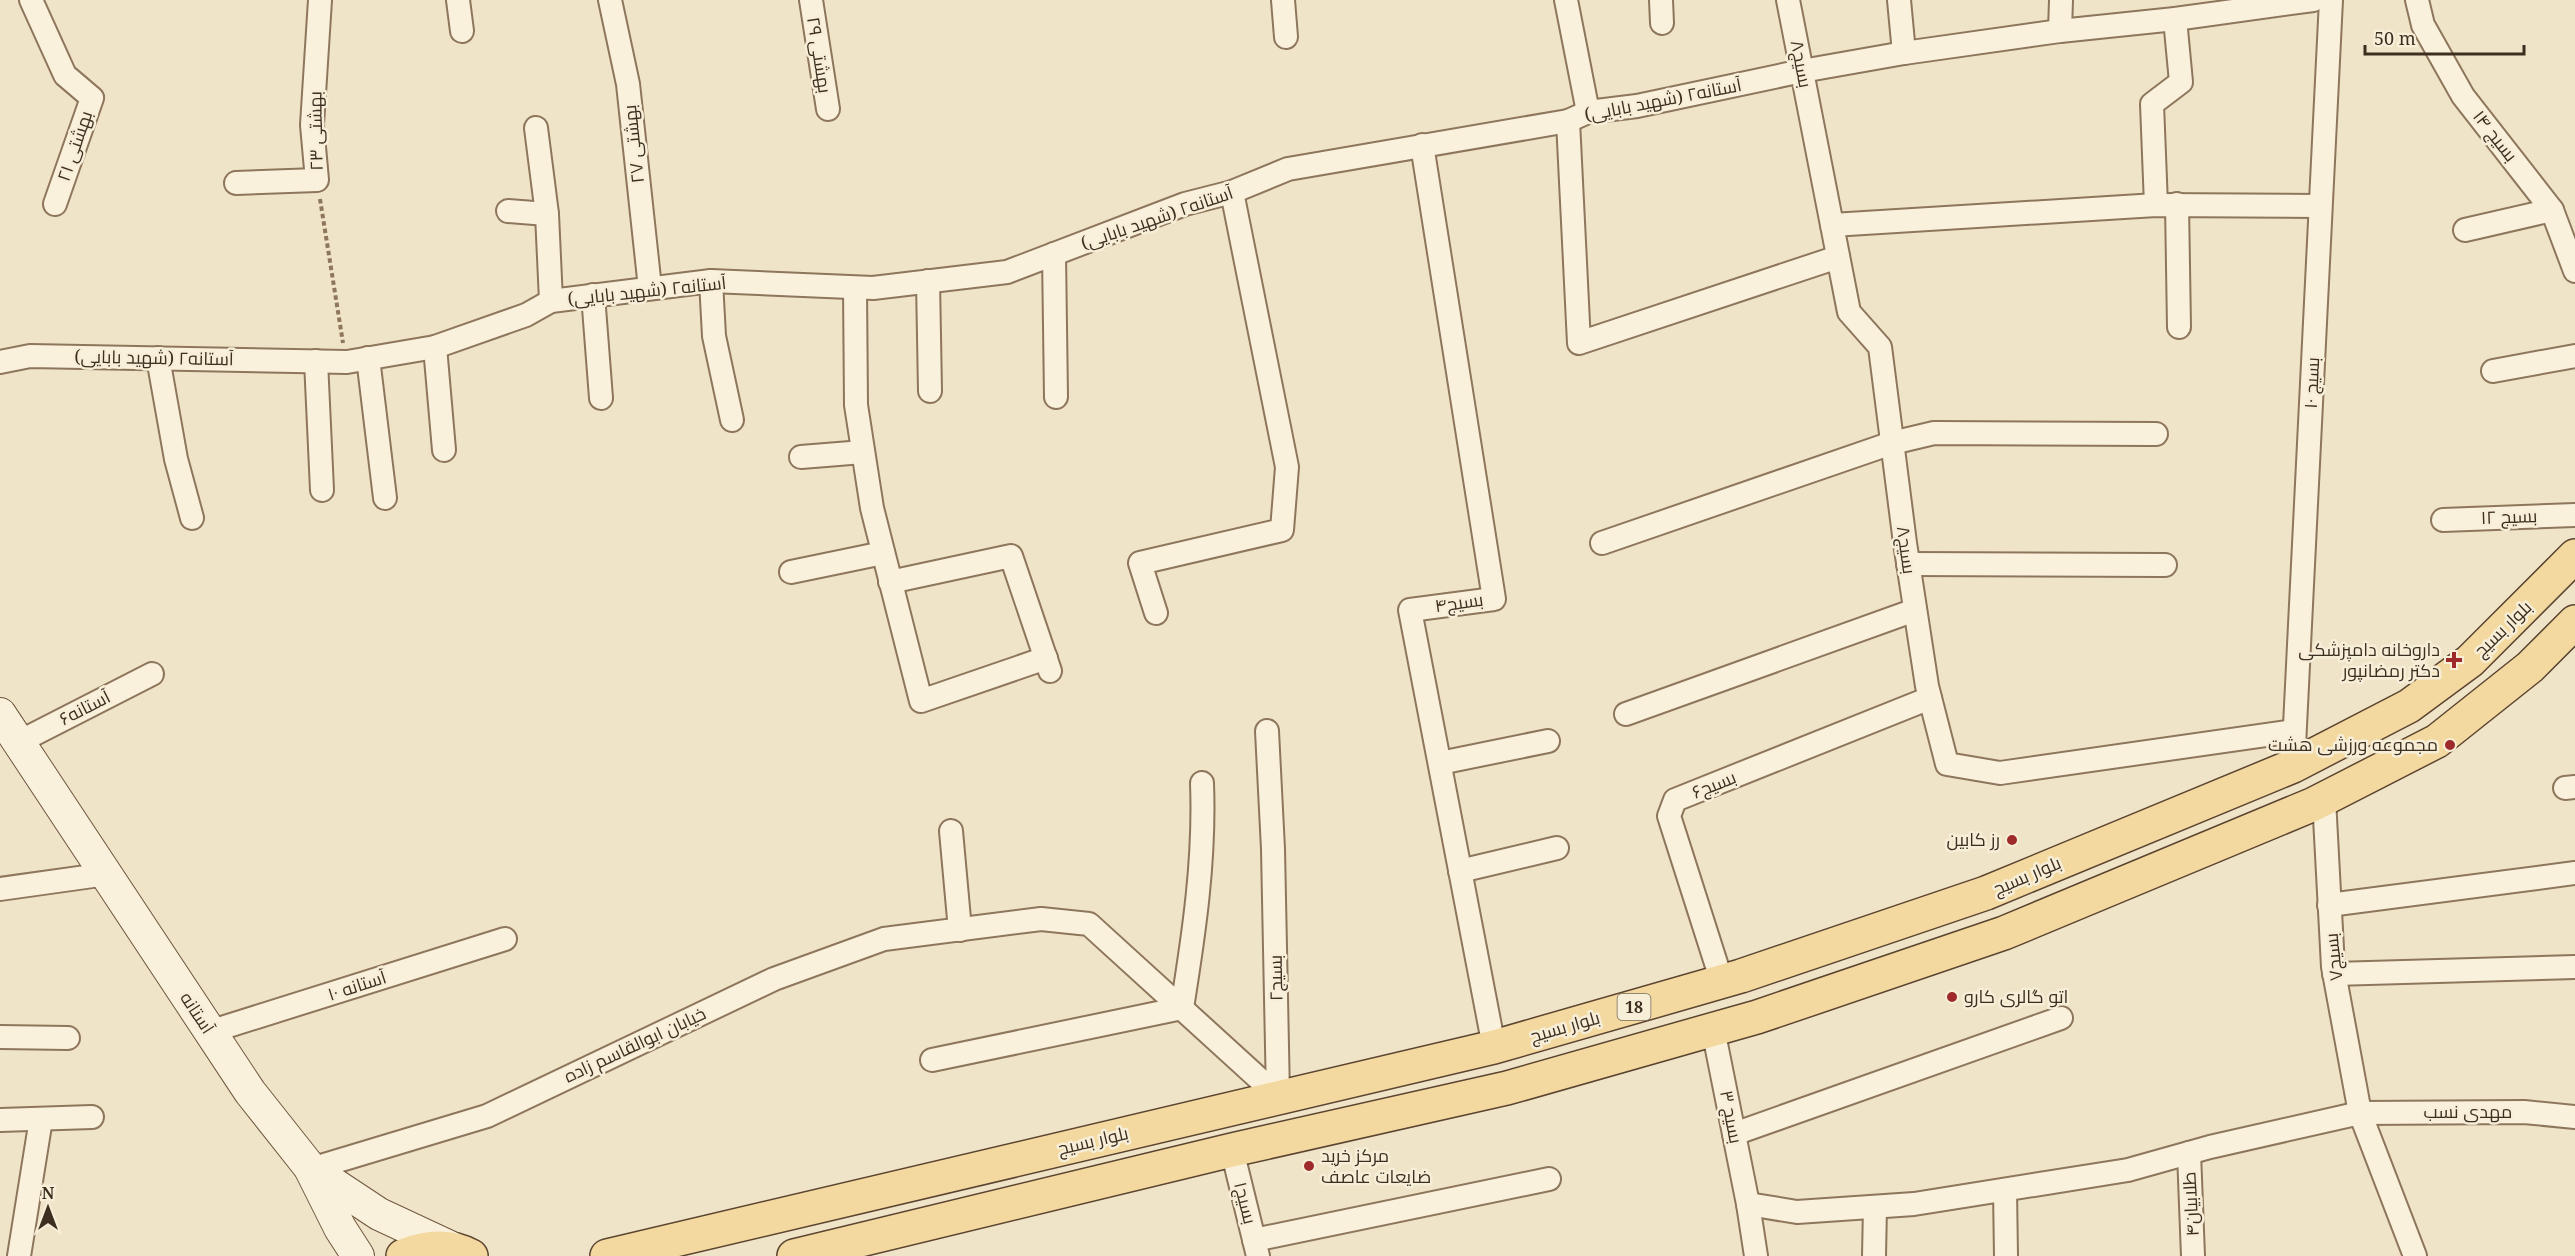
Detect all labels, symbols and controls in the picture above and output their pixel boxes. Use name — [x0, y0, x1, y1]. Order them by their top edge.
street label: بهشتی ۲۹ — [802, 15, 838, 95]
scale bar — [2365, 18, 2524, 56]
text: 50 m — [2374, 26, 2416, 50]
street label: بسیج۸ — [1785, 38, 1818, 90]
street label: آستانه۲ (شهید بابایی) — [1582, 72, 1744, 126]
street label: بهشتی ۲۳ — [302, 91, 328, 171]
street label: بهشتی ۲۷ — [617, 104, 649, 185]
street label: بسیج ۱۴ — [2467, 105, 2523, 167]
street label: بهشتی ۲۱ — [51, 107, 97, 184]
street label: آستانه۲ (شهید بابایی) — [1077, 180, 1236, 254]
street label: آستانه۲ (شهید بابایی) — [566, 270, 728, 310]
street label: آستانه۲ (شهید بابایی) — [74, 344, 234, 370]
street label: بسیج ۱۰ — [2298, 357, 2325, 409]
street label: بسیج ۱۲ — [2480, 503, 2538, 530]
street label: بسیج۸ — [1891, 524, 1922, 575]
street label: بسیج۴ — [1433, 587, 1485, 618]
street label: بلوار بسیج — [2468, 595, 2537, 663]
place label: داروخانه دامپزشکی دکتر رمضانپور — [2298, 637, 2440, 682]
marker: داروخانه دامپزشکی دکتر رمضانپور — [2445, 651, 2463, 669]
street label: آستانه۶ — [55, 684, 114, 730]
place label: مجموعه ورزشی هشت — [2268, 732, 2438, 756]
marker: مجموعه ورزشی هشت — [2443, 738, 2457, 752]
street label: بسیج۶ — [1688, 764, 1740, 805]
place label: رز کابین — [1947, 827, 2000, 851]
marker: رز کابین — [2005, 833, 2019, 847]
street label: بلوار بسیج — [1989, 850, 2065, 901]
street label: بسیج۷ — [2319, 932, 2348, 982]
street label: بسیج۲ — [1263, 955, 1288, 1001]
street label: آستانه ۱۰ — [324, 964, 389, 1006]
place label: اتو گالری کارو — [1964, 984, 2068, 1008]
street label: آستانه — [175, 987, 220, 1038]
marker: اتو گالری کارو — [1945, 990, 1959, 1004]
road number: 18 — [1618, 994, 1650, 1020]
street label: خیابان ابوالقاسم زاده — [560, 1001, 710, 1088]
street label: بلوار بسیج — [1527, 1005, 1603, 1048]
street label: بسیج ۳ — [1714, 1088, 1749, 1146]
street label: مهدی نسب — [2424, 1099, 2512, 1123]
street label: بلوار بسیج — [1055, 1120, 1131, 1161]
place label: مرکز خرید ضایعات عاصف — [1321, 1143, 1431, 1188]
marker: مرکز خرید ضایعات عاصف — [1302, 1159, 1316, 1173]
street label: طلابیان۴ — [2176, 1171, 2204, 1237]
north arrow — [18, 1178, 78, 1238]
street label: بسیج۱ — [1228, 1179, 1263, 1226]
text: N — [42, 1182, 55, 1204]

